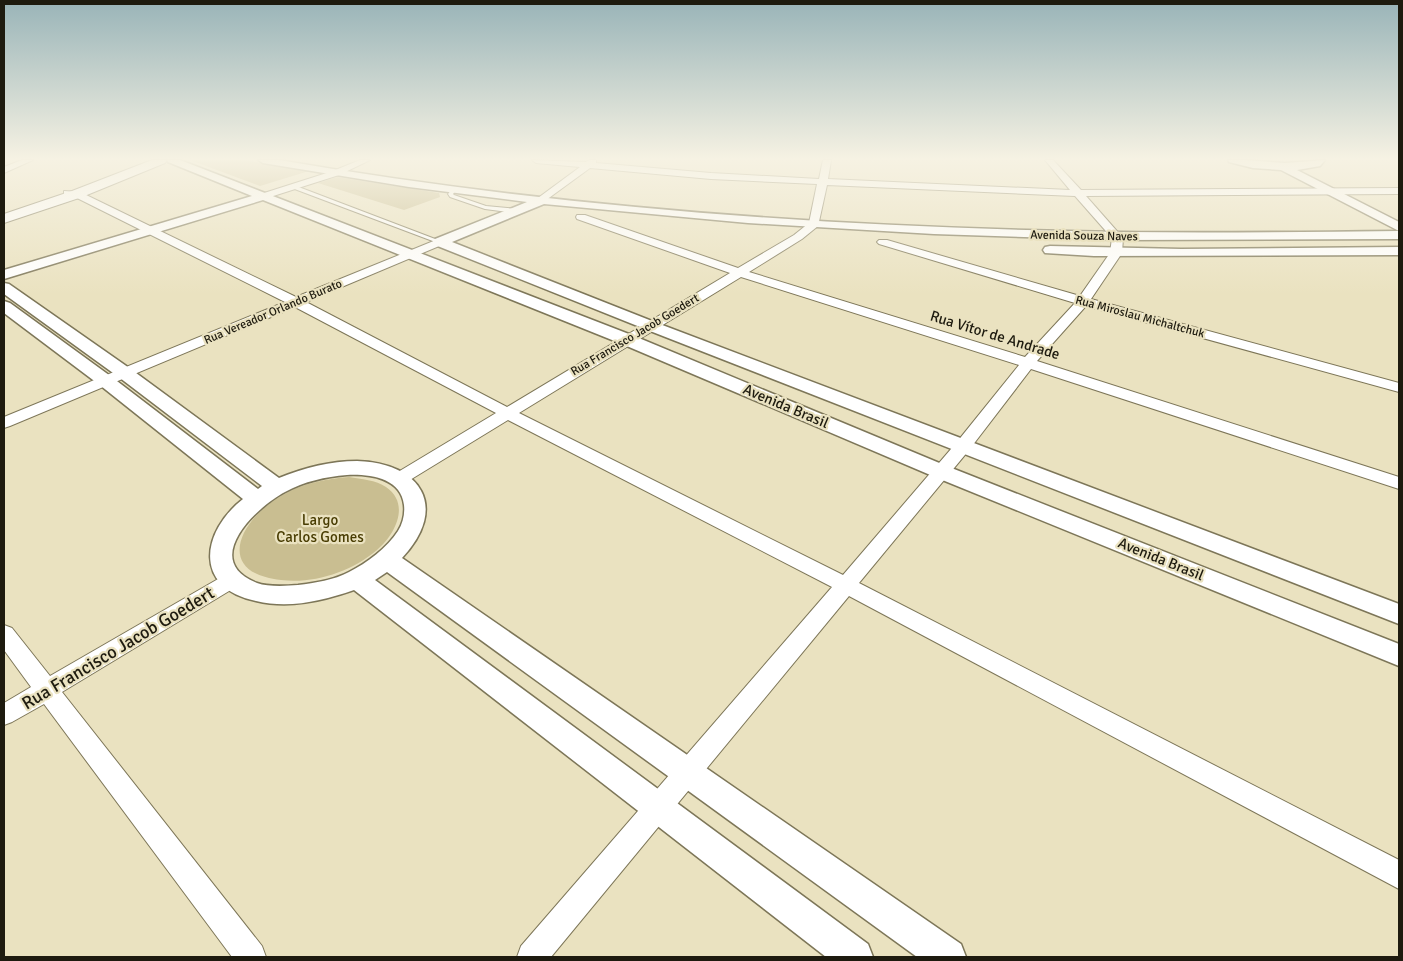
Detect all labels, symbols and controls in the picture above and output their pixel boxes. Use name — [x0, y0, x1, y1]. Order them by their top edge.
street label: Avenida Souza Naves — [1030, 228, 1138, 244]
street label: Rua Vereador Orlando Burato — [202, 276, 344, 348]
street label: Rua Francisco Jacob Goedert — [568, 291, 702, 379]
street label: Rua Miroslau Michaltchuk — [1074, 293, 1206, 341]
street label: Rua Vítor de Andrade — [928, 307, 1062, 363]
street label: Avenida Brasil — [741, 380, 831, 432]
park label: Largo Carlos Gomes — [276, 511, 364, 546]
street label: Avenida Brasil — [1115, 534, 1207, 584]
street label: Rua Francisco Jacob Goedert — [18, 582, 218, 714]

